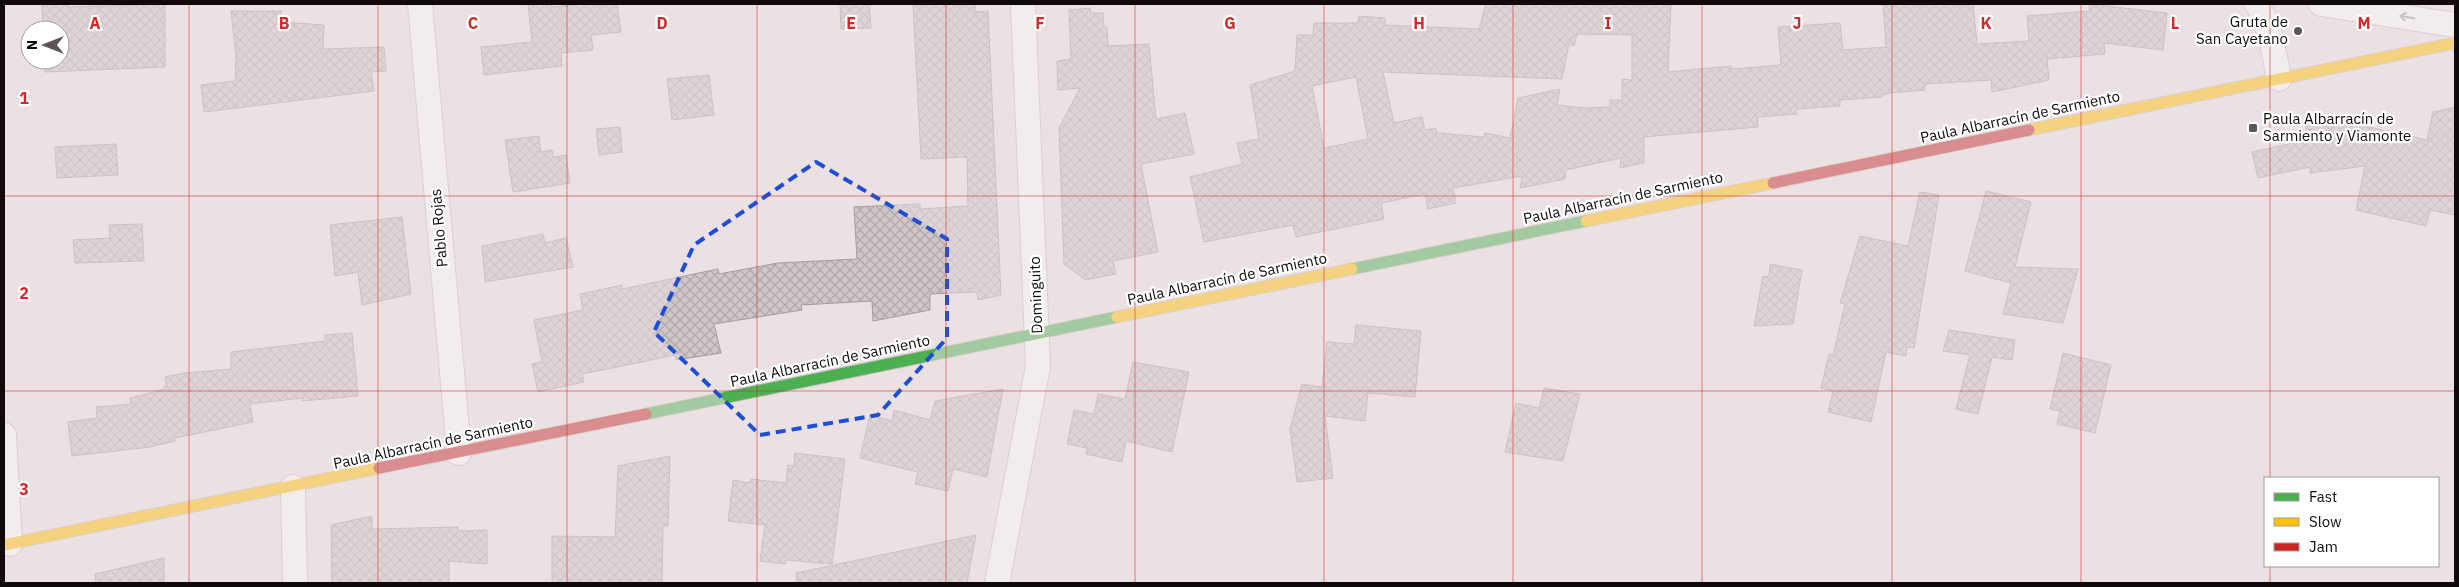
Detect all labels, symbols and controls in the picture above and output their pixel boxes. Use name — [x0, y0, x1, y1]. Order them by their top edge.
place label: Gruta de San Cayetano — [2196, 12, 2288, 48]
one-way arrow — [2399, 12, 2415, 22]
text: A — [90, 13, 101, 33]
text: B — [279, 13, 290, 33]
text: C — [468, 13, 478, 33]
text: D — [656, 13, 668, 33]
text: E — [846, 13, 856, 33]
text: F — [1035, 13, 1045, 33]
text: G — [1224, 13, 1236, 33]
text: H — [1413, 13, 1425, 33]
text: I — [1605, 13, 1612, 33]
text: J — [1793, 13, 1801, 33]
text: K — [1980, 13, 1992, 33]
text: L — [2171, 13, 2179, 33]
text: M — [2357, 13, 2371, 33]
north arrow — [20, 20, 70, 70]
marker: Gruta de San Cayetano — [2292, 25, 2304, 37]
text: N — [23, 40, 41, 50]
street label: Paula Albarracín de Sarmiento — [1918, 86, 2122, 147]
text: 1 — [19, 88, 29, 108]
place label: Paula Albarracín de Sarmiento y Viamonte — [2263, 109, 2411, 145]
marker: Paula Albarracín de Sarmiento y Viamonte — [2247, 122, 2259, 134]
street label: Paula Albarracín de Sarmiento — [1521, 167, 1725, 228]
street label: Pablo Rojas — [426, 188, 451, 268]
street label: Paula Albarracín de Sarmiento — [1125, 248, 1329, 309]
street label: Dominguito — [1025, 256, 1046, 334]
text: 2 — [19, 283, 29, 303]
street label: Paula Albarracín de Sarmiento — [728, 330, 932, 391]
street label: Paula Albarracín de Sarmiento — [331, 412, 535, 473]
legend — [2264, 477, 2439, 567]
text: 3 — [19, 479, 29, 499]
text: Fast — [2309, 487, 2337, 506]
text: Slow — [2309, 512, 2342, 531]
text: Jam — [2309, 537, 2338, 556]

